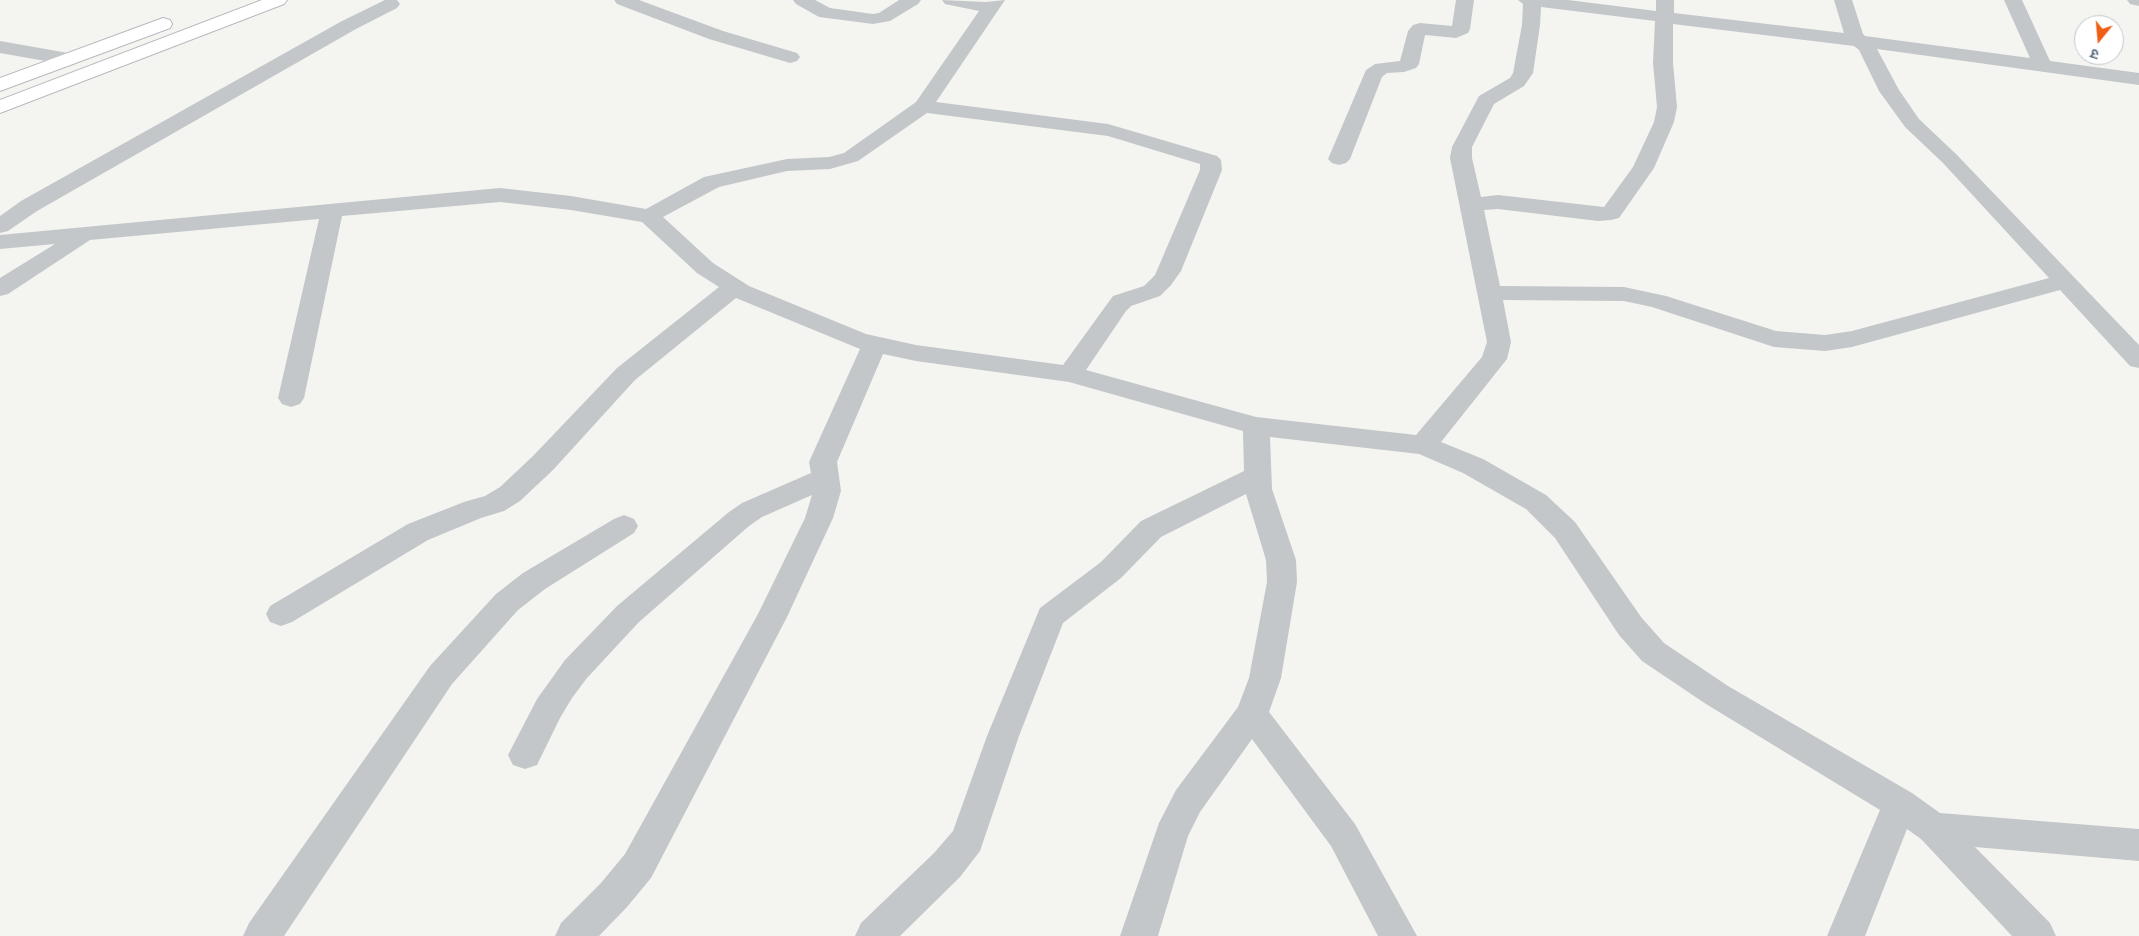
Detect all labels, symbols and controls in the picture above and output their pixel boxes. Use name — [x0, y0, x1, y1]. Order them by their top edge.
north arrow — [2074, 15, 2124, 65]
text: उ — [2088, 45, 2101, 63]

